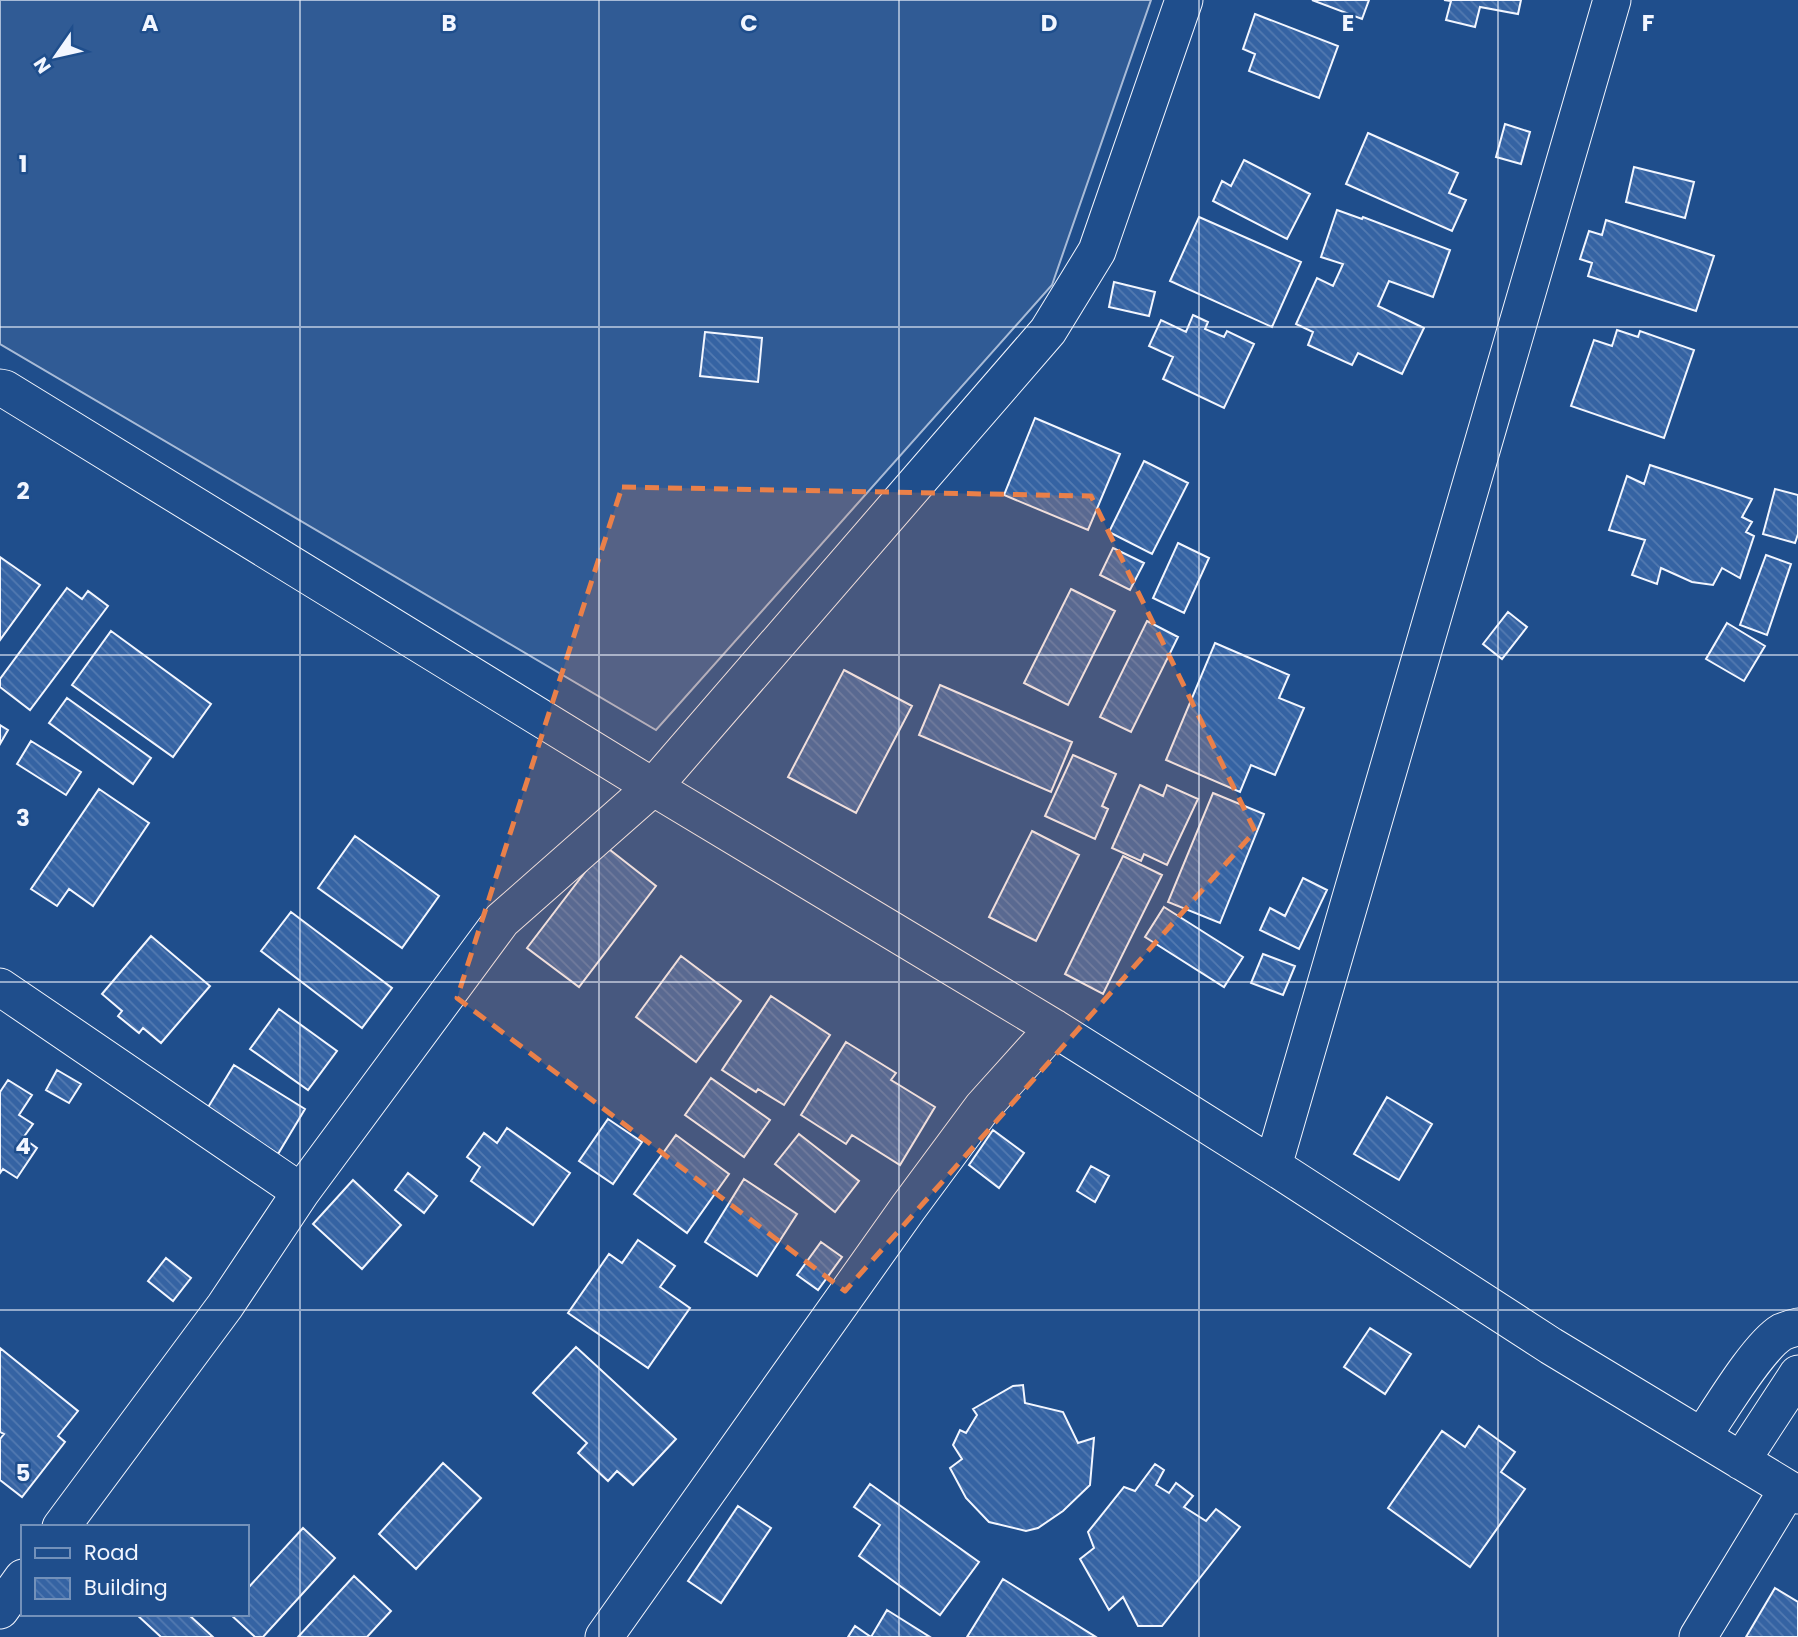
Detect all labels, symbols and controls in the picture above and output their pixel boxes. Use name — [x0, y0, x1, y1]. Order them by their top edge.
text: A — [142, 7, 159, 39]
text: B — [441, 7, 457, 39]
text: C — [740, 7, 758, 39]
text: D — [1041, 7, 1057, 39]
text: E — [1342, 7, 1354, 39]
text: F — [1642, 7, 1654, 39]
north arrow — [21, 21, 91, 91]
text: N — [27, 52, 58, 79]
text: 1 — [19, 148, 27, 180]
text: 2 — [16, 475, 30, 507]
text: 3 — [16, 802, 30, 834]
text: 4 — [15, 1130, 31, 1162]
text: 5 — [16, 1457, 30, 1489]
legend — [21, 1525, 248, 1616]
text: Road — [84, 1538, 139, 1567]
text: Building — [84, 1573, 168, 1602]

